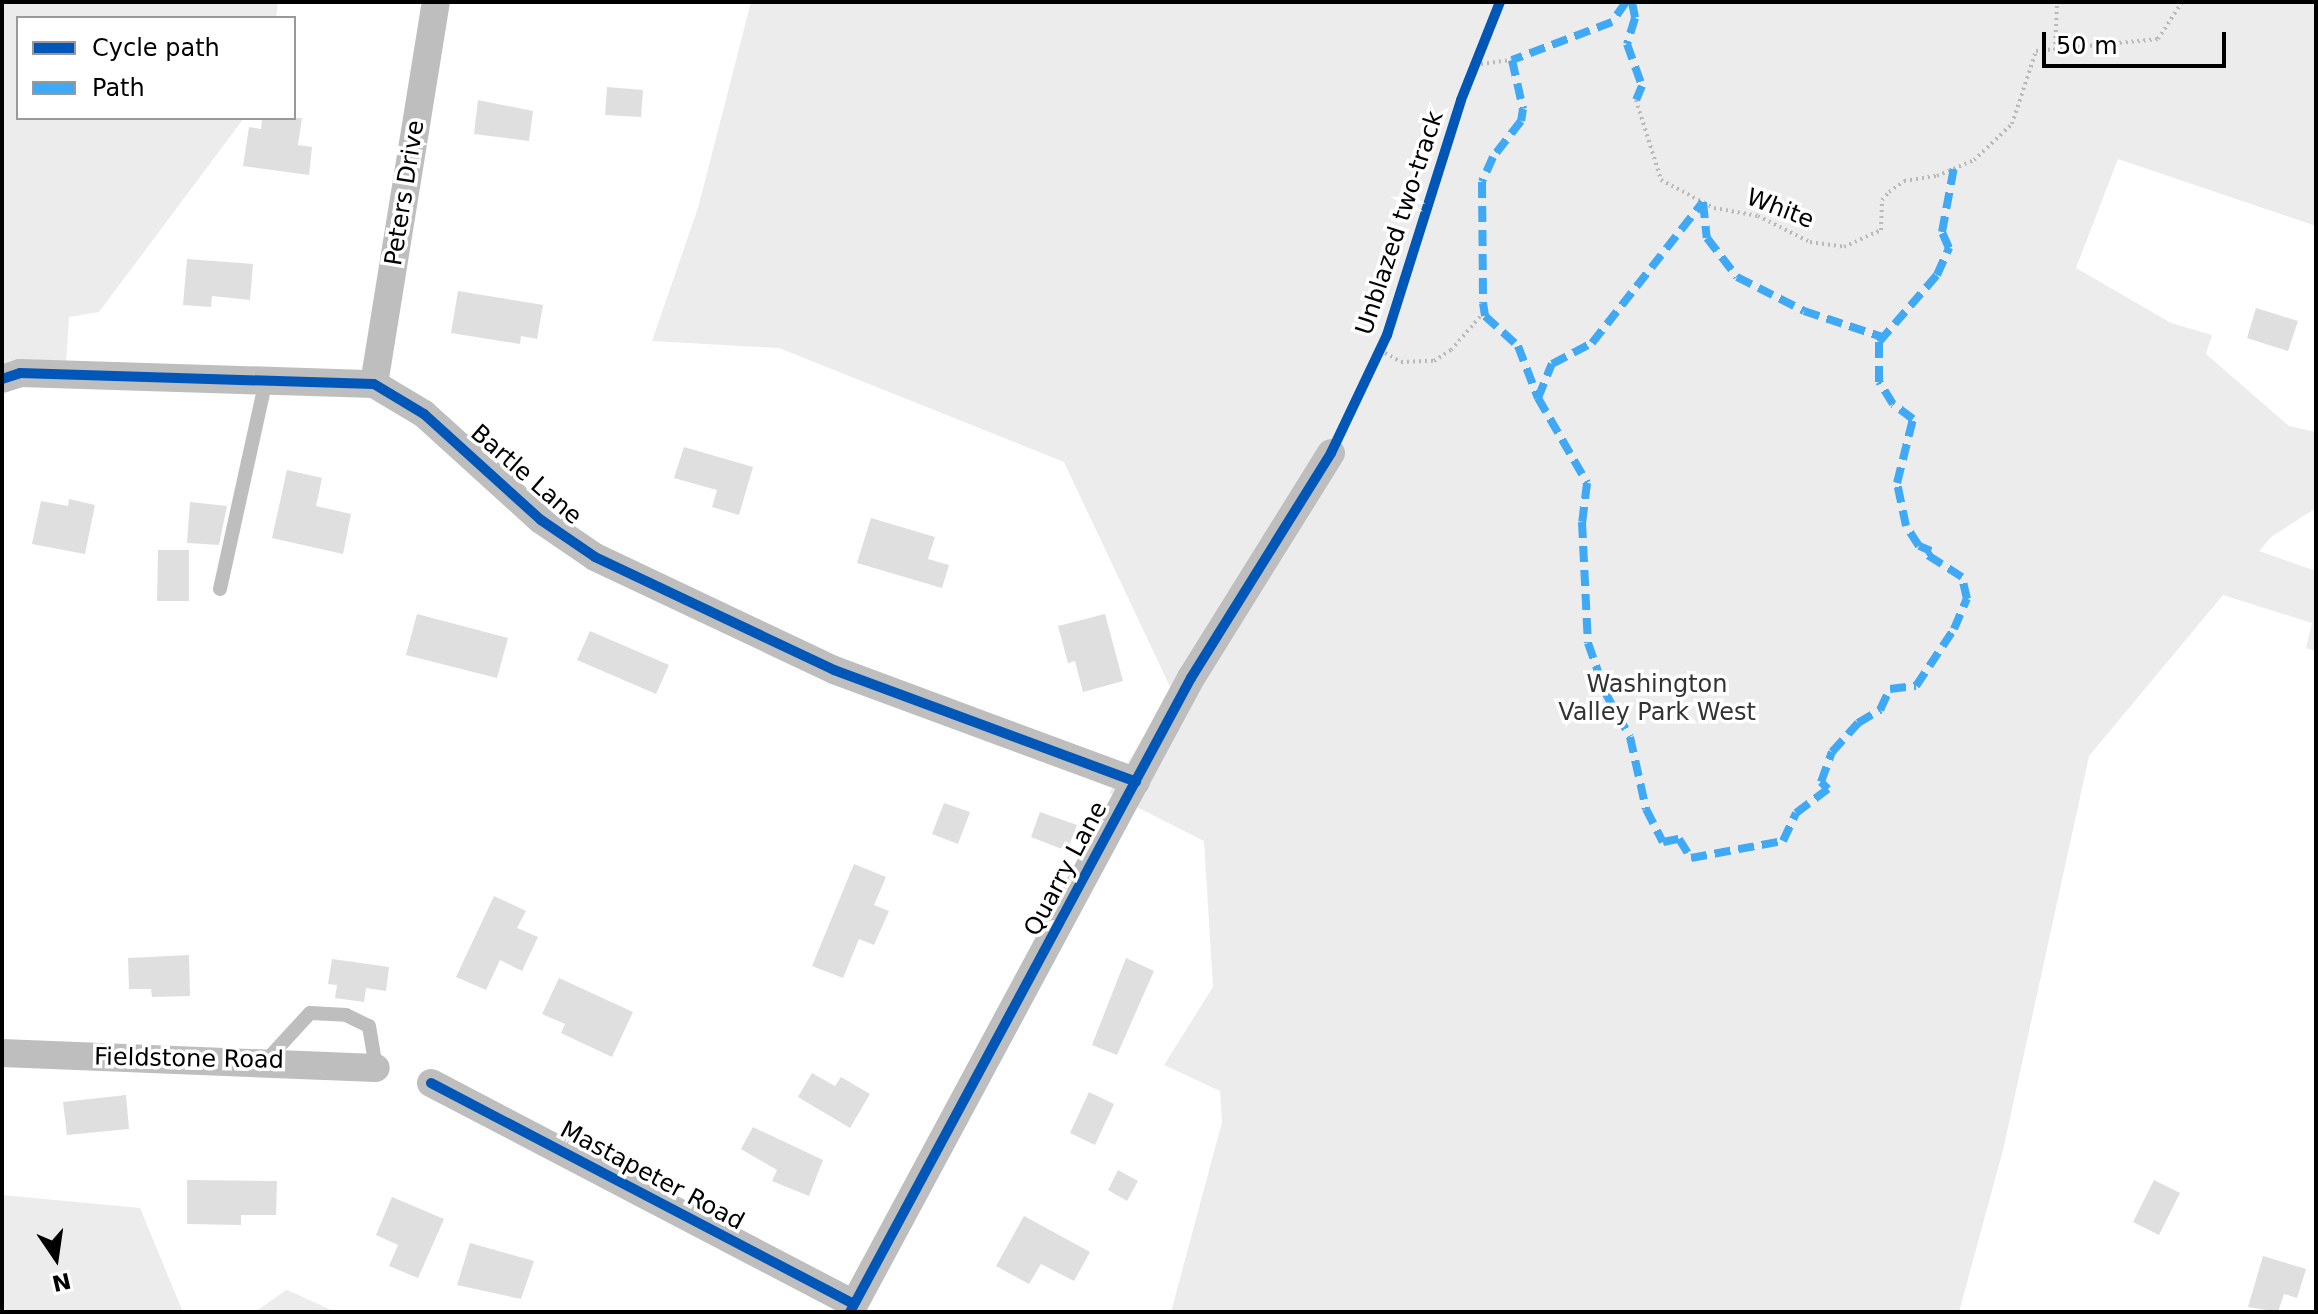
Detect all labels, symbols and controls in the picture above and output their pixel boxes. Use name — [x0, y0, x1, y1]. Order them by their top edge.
legend — [16, 16, 296, 120]
scale bar — [2046, 16, 2230, 66]
text: 50 m — [2056, 32, 2118, 60]
text: Cycle path — [92, 34, 220, 62]
text: Path — [92, 74, 145, 102]
street label: Unblazed two-track — [1350, 108, 1450, 338]
street label: Peters Drive — [379, 118, 431, 268]
street label: White — [1742, 183, 1818, 235]
street label: Bartle Lane — [465, 419, 587, 531]
park label: Washington Valley Park West — [1558, 671, 1756, 727]
street label: Quarry Lane — [1019, 797, 1113, 941]
street label: Fieldstone Road — [94, 1043, 284, 1075]
street label: Mastapeter Road — [555, 1115, 749, 1237]
north arrow — [16, 1218, 96, 1298]
text: N — [50, 1268, 73, 1296]

